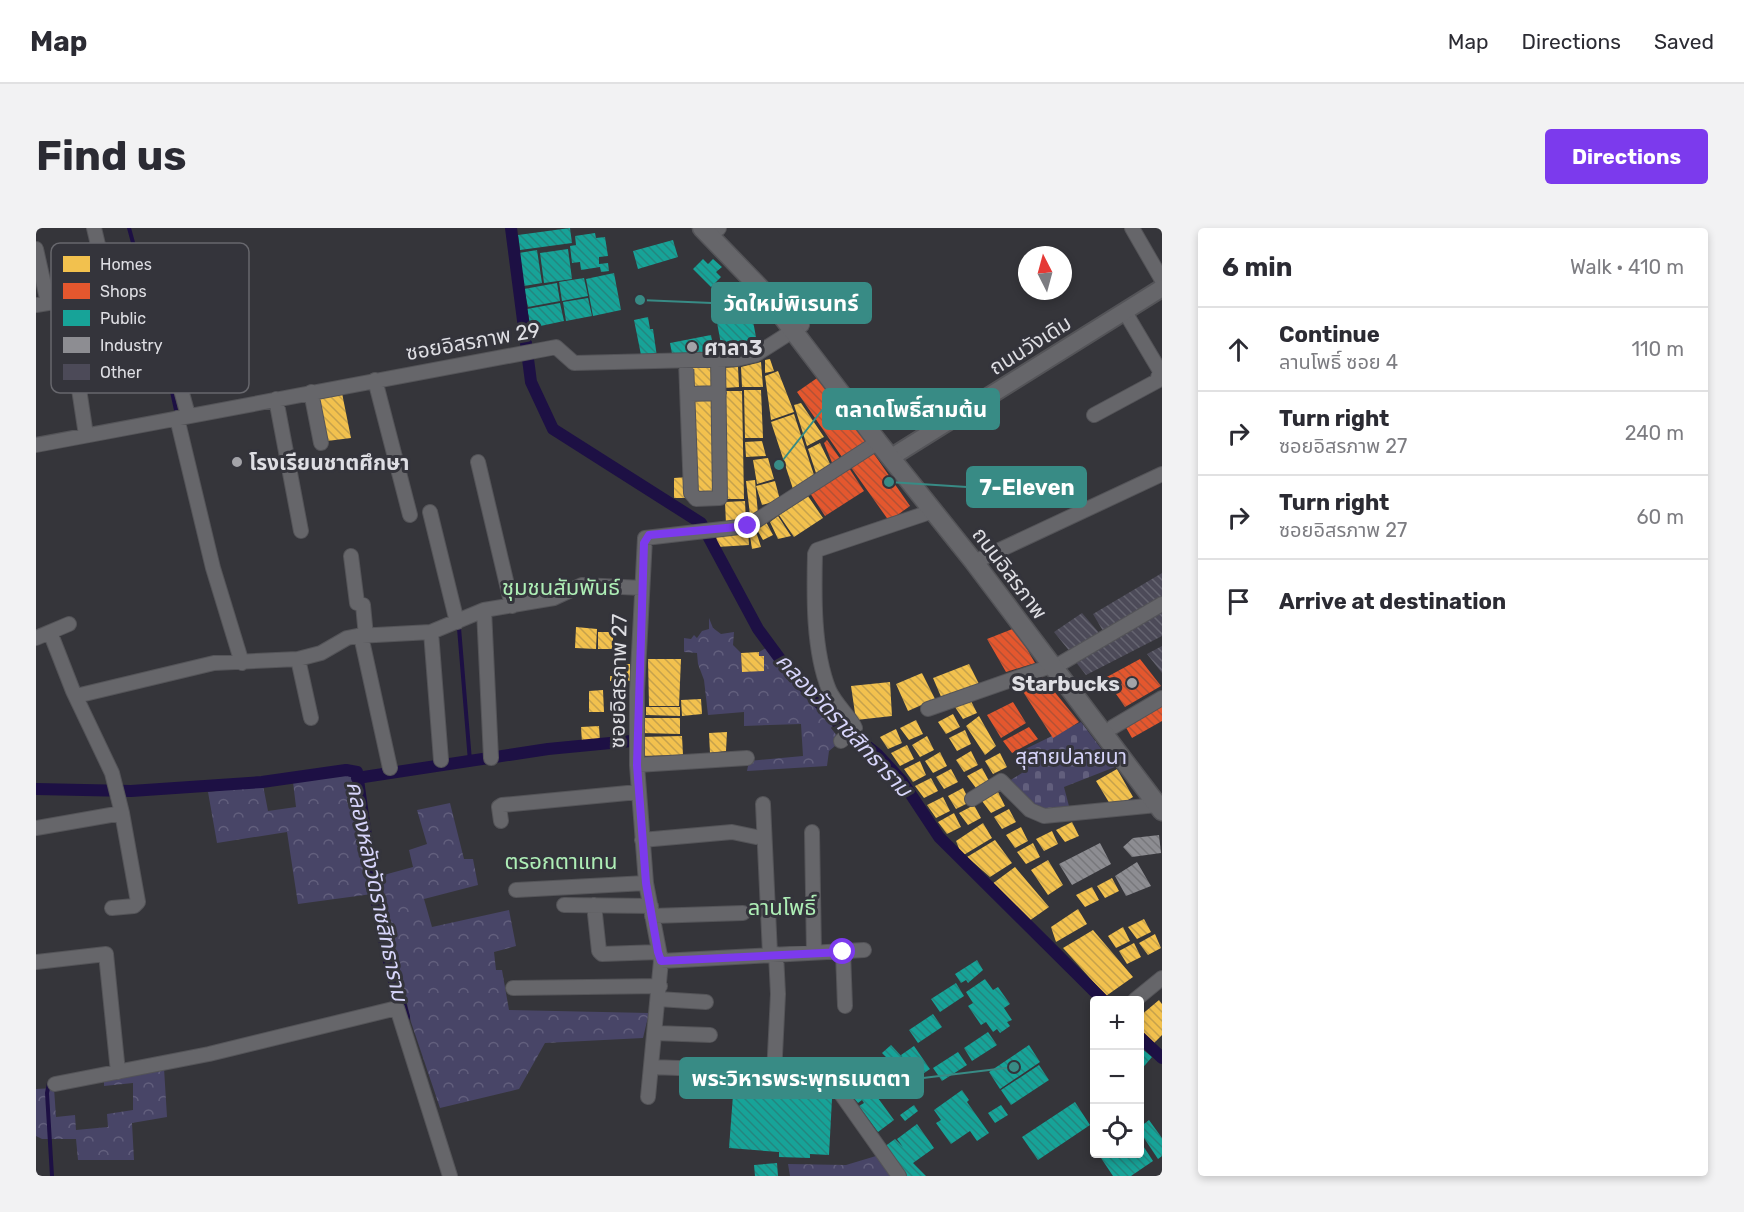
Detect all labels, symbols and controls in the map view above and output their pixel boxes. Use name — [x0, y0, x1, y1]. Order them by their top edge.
text: Map — [30, 25, 87, 58]
text: Map — [1448, 29, 1489, 54]
text: Directions — [1522, 29, 1621, 54]
text: Saved — [1654, 29, 1714, 54]
button: Directions — [1545, 129, 1708, 184]
text: Find us — [36, 131, 187, 181]
legend — [51, 243, 249, 393]
north arrow — [1018, 246, 1072, 300]
text: 6 min — [1222, 252, 1292, 283]
text: Homes — [100, 255, 152, 274]
text: Walk · 410 m — [1570, 255, 1684, 279]
text: Shops — [100, 282, 147, 301]
callout: วัดใหม่พิเรนทร์ — [712, 283, 871, 323]
text: วัดใหม่พิเรนทร์ — [723, 290, 859, 317]
text: Public — [100, 309, 146, 328]
street label: ถนนวังเดิม — [984, 310, 1076, 380]
street label: ซอยอิสรภาพ 29 — [404, 317, 542, 365]
text: Continue — [1279, 321, 1380, 348]
icon: ahead — [1222, 333, 1255, 366]
place label: ศาลา3 — [704, 335, 763, 360]
text: Industry — [100, 336, 163, 355]
text: 110 m — [1632, 337, 1684, 361]
marker: ศาลา3 — [685, 340, 699, 354]
text: ลานโพธิ์ ซอย 4 — [1279, 350, 1398, 374]
text: Other — [100, 363, 142, 382]
callout: ตลาดโพธิ์สามต้น — [823, 389, 999, 429]
text: ตลาดโพธิ์สามต้น — [835, 395, 987, 423]
text: Turn right — [1279, 405, 1389, 432]
icon: right — [1222, 417, 1255, 450]
text: 240 m — [1625, 421, 1684, 445]
text: ซอยอิสรภาพ 27 — [1279, 434, 1407, 458]
place label: โรงเรียนชาตศึกษา — [249, 450, 409, 475]
marker: โรงเรียนชาตศึกษา — [230, 455, 244, 469]
callout: 7-Eleven — [967, 467, 1086, 507]
text: 7-Eleven — [979, 474, 1075, 501]
text: Turn right — [1279, 489, 1389, 516]
icon: right — [1222, 501, 1255, 534]
text: 60 m — [1637, 505, 1684, 529]
route end — [734, 512, 760, 538]
text: ซอยอิสรภาพ 27 — [1279, 518, 1407, 542]
street label: ถนนอิสรภาพ — [967, 522, 1053, 624]
district label: ชุมชนสัมพันธ์ — [502, 574, 620, 601]
icon: arrive — [1222, 585, 1255, 618]
text: Arrive at destination — [1279, 588, 1506, 615]
street label: ซอยอิสรภาพ 27 — [604, 613, 632, 748]
water label: คลองวัดราชสิทธาราม — [770, 648, 919, 804]
place label: Starbucks — [1012, 671, 1120, 696]
marker: Starbucks — [1125, 676, 1139, 690]
park label: สุสายปลายนา — [1015, 744, 1127, 770]
water label: คลองหลังวัดราชสิทธาราม — [341, 779, 414, 1005]
district label: ตรอกตาแทน — [505, 848, 617, 875]
district label: ลานโพธิ์ — [748, 894, 817, 921]
route start — [829, 938, 855, 964]
map controls — [1090, 996, 1144, 1158]
button: + — [1090, 996, 1144, 1050]
button: − — [1090, 1050, 1144, 1104]
callout: พระวิหารพระพุทธเมตตา — [680, 1058, 923, 1098]
text: พระวิหารพระพุทธเมตตา — [691, 1065, 911, 1092]
button: locate — [1090, 1104, 1144, 1158]

